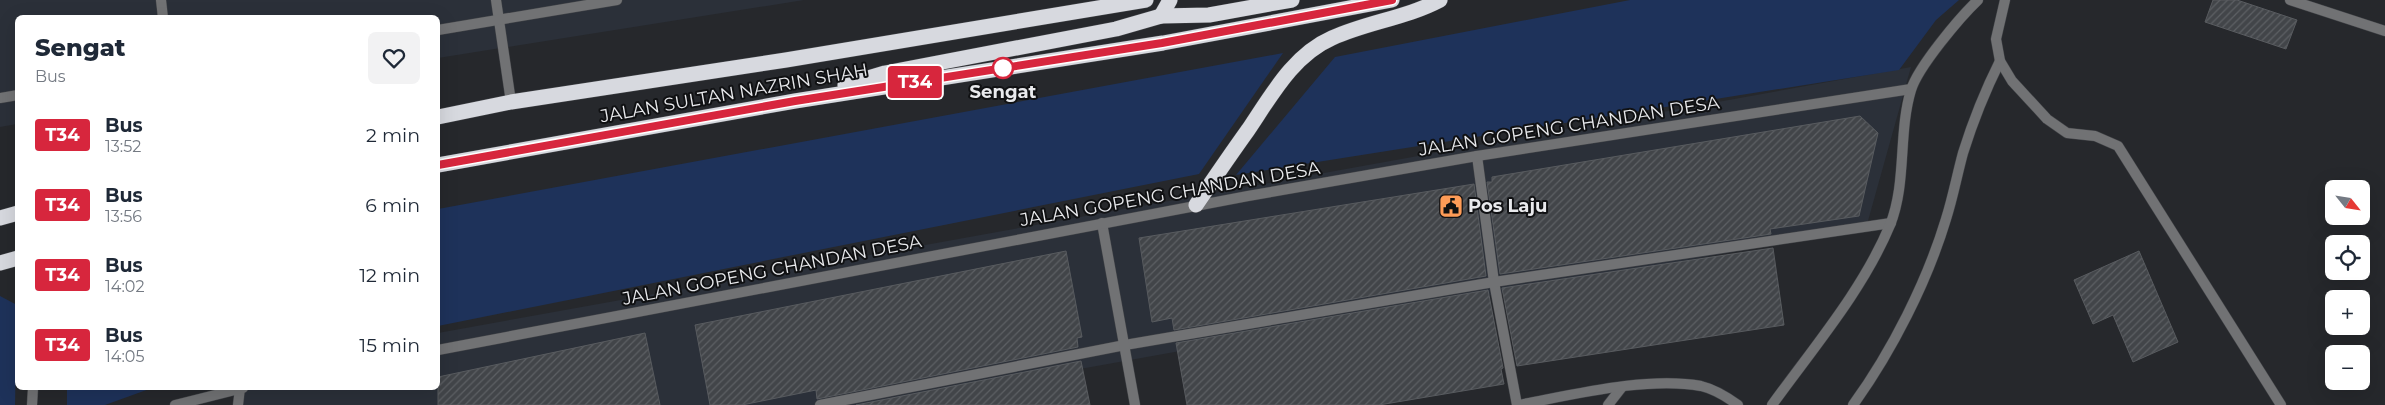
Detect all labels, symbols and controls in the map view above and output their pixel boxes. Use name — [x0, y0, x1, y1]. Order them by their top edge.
button: heart — [368, 32, 420, 84]
text: Sengat — [35, 33, 126, 62]
marker: Sengat — [992, 57, 1014, 79]
street label: JALAN SULTAN NAZRIN SHAH — [598, 59, 870, 128]
line badge: T34 — [886, 66, 944, 98]
text: Bus — [35, 67, 66, 86]
text: T34 — [898, 71, 932, 93]
place label: Sengat — [970, 81, 1037, 103]
street label: JALAN GOPENG CHANDAN DESA — [1416, 91, 1721, 161]
text: Bus — [105, 114, 143, 137]
text: T34 — [45, 124, 80, 146]
text: 2 min — [366, 124, 420, 147]
text: 13:52 — [105, 137, 141, 156]
street label: JALAN GOPENG CHANDAN DESA — [1017, 157, 1322, 231]
north arrow — [2325, 180, 2370, 225]
map controls — [2325, 180, 2370, 390]
text: Bus — [105, 184, 143, 207]
public building icon: Pos Laju — [1438, 193, 1464, 219]
text: T34 — [45, 194, 80, 216]
text: 6 min — [365, 194, 420, 217]
place label: Pos Laju — [1468, 195, 1547, 217]
text: 13:56 — [105, 207, 142, 226]
street label: JALAN GOPENG CHANDAN DESA — [620, 230, 924, 310]
button: locate — [2325, 235, 2370, 280]
text: Bus — [105, 254, 143, 277]
text: T34 — [45, 264, 80, 286]
text: 12 min — [359, 264, 420, 287]
text: 14:02 — [105, 277, 145, 296]
button: + — [2325, 290, 2370, 335]
text: Bus — [105, 324, 143, 347]
text: T34 — [45, 334, 80, 356]
text: 15 min — [359, 334, 420, 357]
button: − — [2325, 345, 2370, 390]
text: 14:05 — [105, 347, 145, 366]

